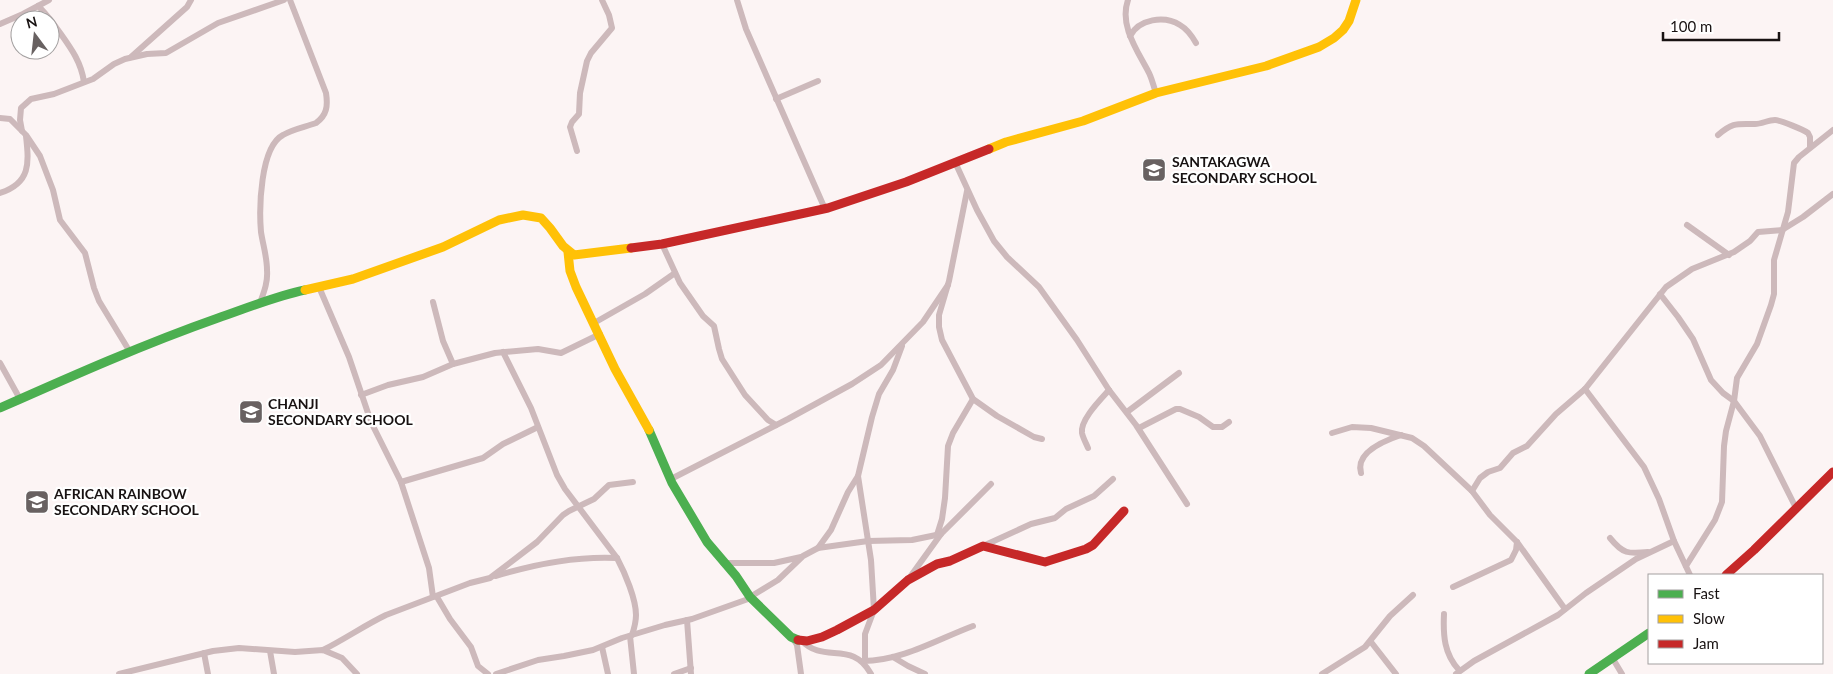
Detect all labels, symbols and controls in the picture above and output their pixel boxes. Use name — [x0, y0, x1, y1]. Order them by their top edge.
north arrow — [10, 10, 60, 60]
scale bar — [1663, 10, 1779, 42]
text: N — [24, 12, 39, 32]
text: 100 m — [1670, 17, 1712, 35]
place label: SANTAKAGWA SECONDARY SCHOOL — [1172, 153, 1317, 186]
school or university icon: SANTAKAGWA SECONDARY SCHOOL — [1141, 157, 1167, 183]
place label: CHANJI SECONDARY SCHOOL — [268, 395, 413, 428]
school or university icon: CHANJI SECONDARY SCHOOL — [238, 399, 264, 425]
place label: AFRICAN RAINBOW SECONDARY SCHOOL — [53, 485, 199, 518]
school or university icon: AFRICAN RAINBOW SECONDARY SCHOOL — [24, 489, 50, 515]
legend — [1648, 574, 1823, 664]
text: Fast — [1693, 584, 1720, 602]
text: Slow — [1693, 609, 1725, 627]
text: Jam — [1693, 634, 1719, 652]

